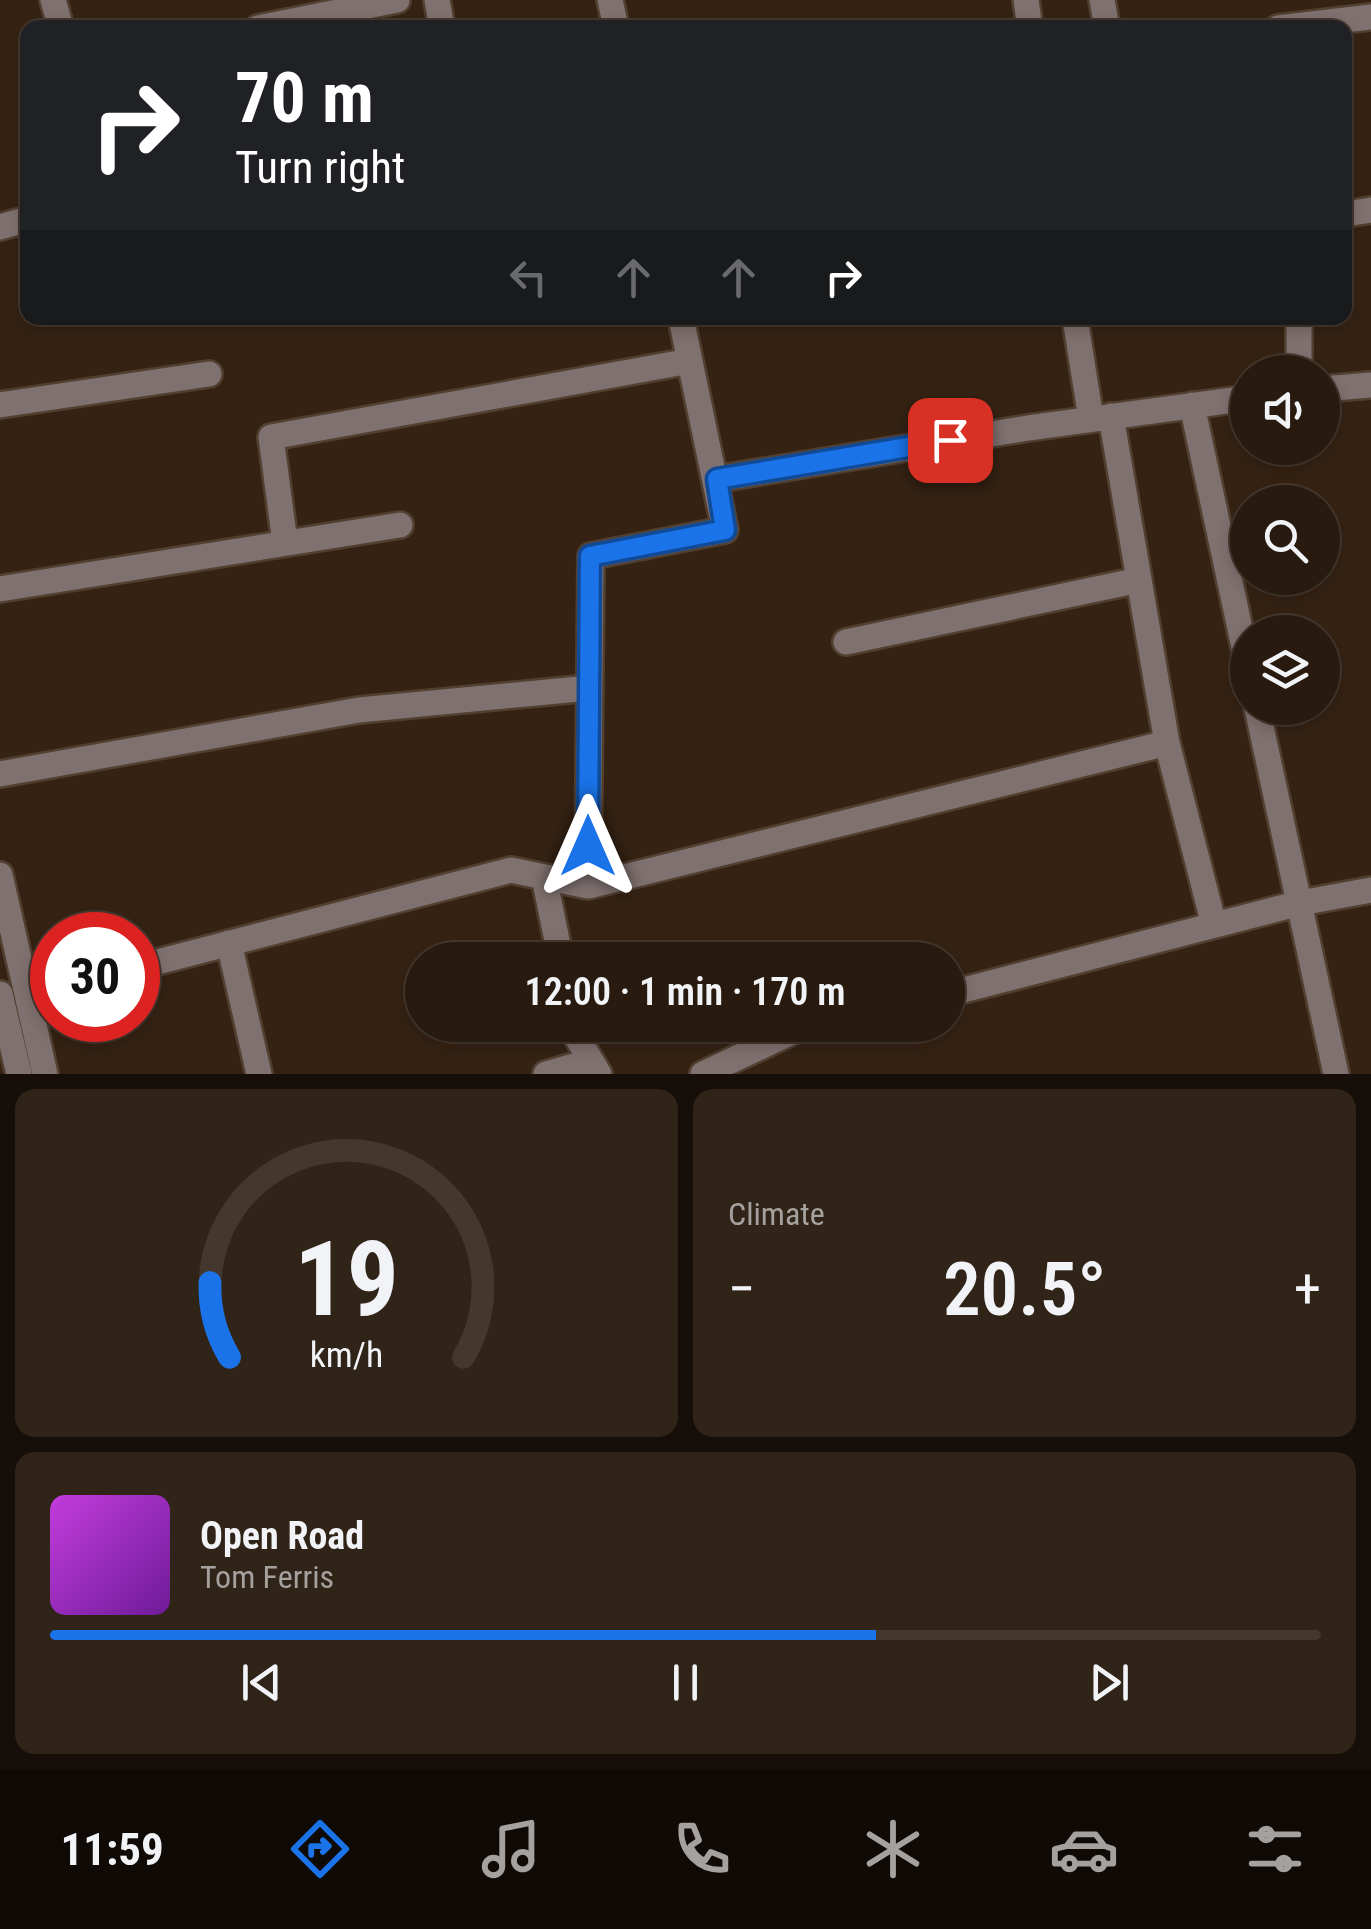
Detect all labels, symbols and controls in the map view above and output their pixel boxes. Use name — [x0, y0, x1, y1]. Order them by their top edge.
text: 70 m — [235, 57, 374, 139]
icon: right — [70, 60, 200, 190]
text: Turn right — [235, 141, 405, 194]
icon: left — [501, 250, 556, 305]
icon: ahead — [606, 250, 661, 305]
icon: ahead — [711, 250, 766, 305]
icon: right — [816, 250, 871, 305]
map controls — [1230, 355, 1340, 725]
button: sound — [1230, 355, 1340, 465]
pin — [908, 398, 993, 483]
icon: arrive — [923, 413, 978, 468]
button: search — [1230, 485, 1340, 595]
button: layers — [1230, 615, 1340, 725]
position arrow — [536, 794, 640, 898]
speed limit sign: 30 — [30, 912, 160, 1042]
text: 12:00 · 1 min · 170 m — [525, 970, 845, 1014]
text: Climate — [728, 1195, 825, 1233]
text: 19 — [294, 1219, 399, 1340]
text: 20.5° — [943, 1245, 1106, 1333]
text: − — [728, 1257, 756, 1321]
text: + — [1294, 1257, 1321, 1321]
text: km/h — [310, 1334, 383, 1376]
text: Open Road — [200, 1514, 364, 1558]
text: Tom Ferris — [200, 1558, 334, 1596]
icon: previous — [234, 1655, 289, 1710]
icon: pause — [658, 1655, 713, 1710]
icon: next — [1082, 1655, 1137, 1710]
icon: directions — [285, 1814, 355, 1884]
icon: music — [476, 1814, 546, 1884]
icon: phone — [667, 1814, 737, 1884]
icon: climate — [858, 1814, 928, 1884]
icon: car — [1049, 1814, 1119, 1884]
icon: filters — [1240, 1814, 1310, 1884]
text: 11:59 — [61, 1823, 164, 1876]

